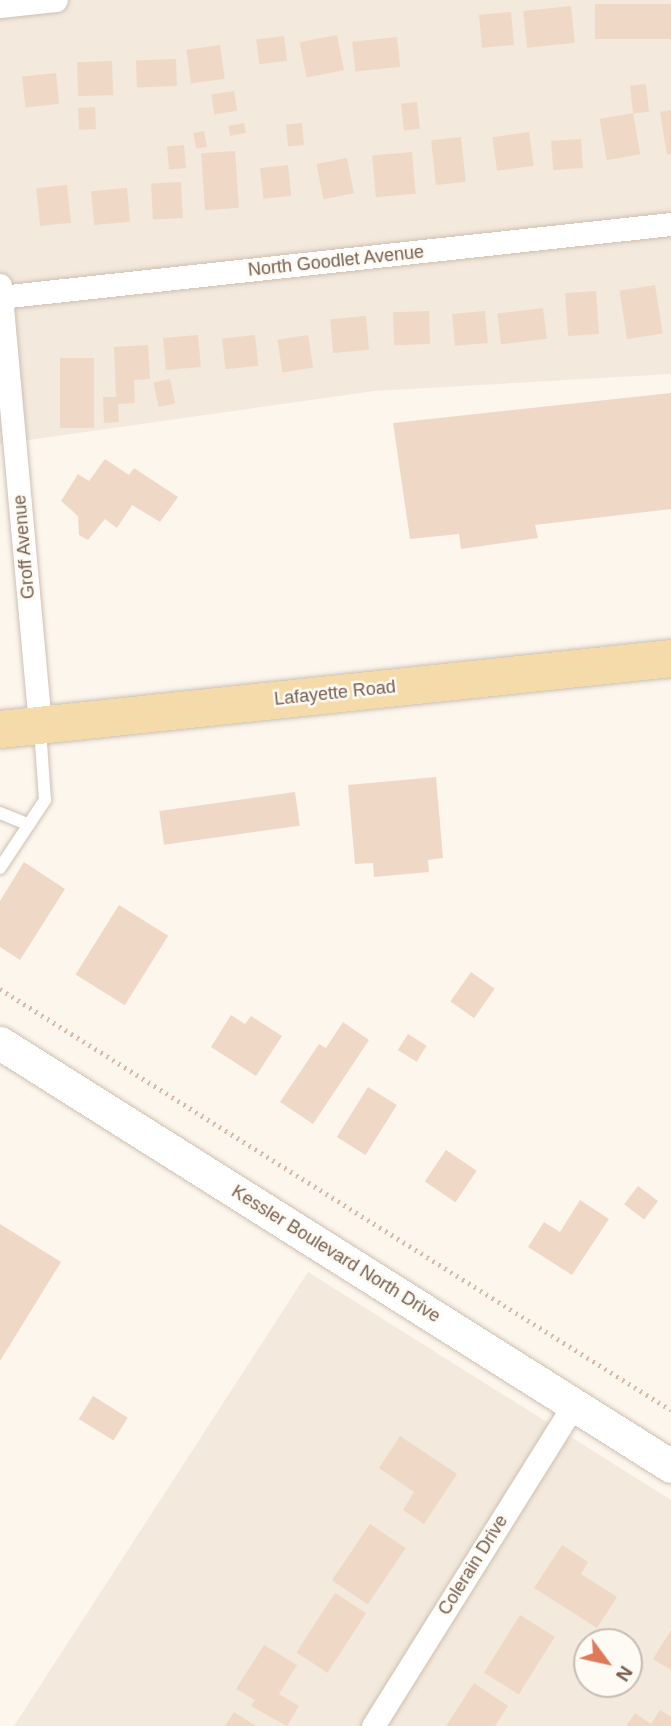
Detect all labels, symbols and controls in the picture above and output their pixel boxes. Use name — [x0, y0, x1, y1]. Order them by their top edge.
street label: North Goodlet Avenue — [246, 241, 426, 281]
street label: Groff Avenue — [9, 494, 39, 600]
street label: Lafayette Road — [273, 676, 397, 710]
street label: Kessler Boulevard North Drive — [228, 1181, 444, 1327]
street label: Colerain Drive — [434, 1511, 512, 1619]
north arrow — [573, 1628, 643, 1698]
text: N — [612, 1662, 637, 1685]

